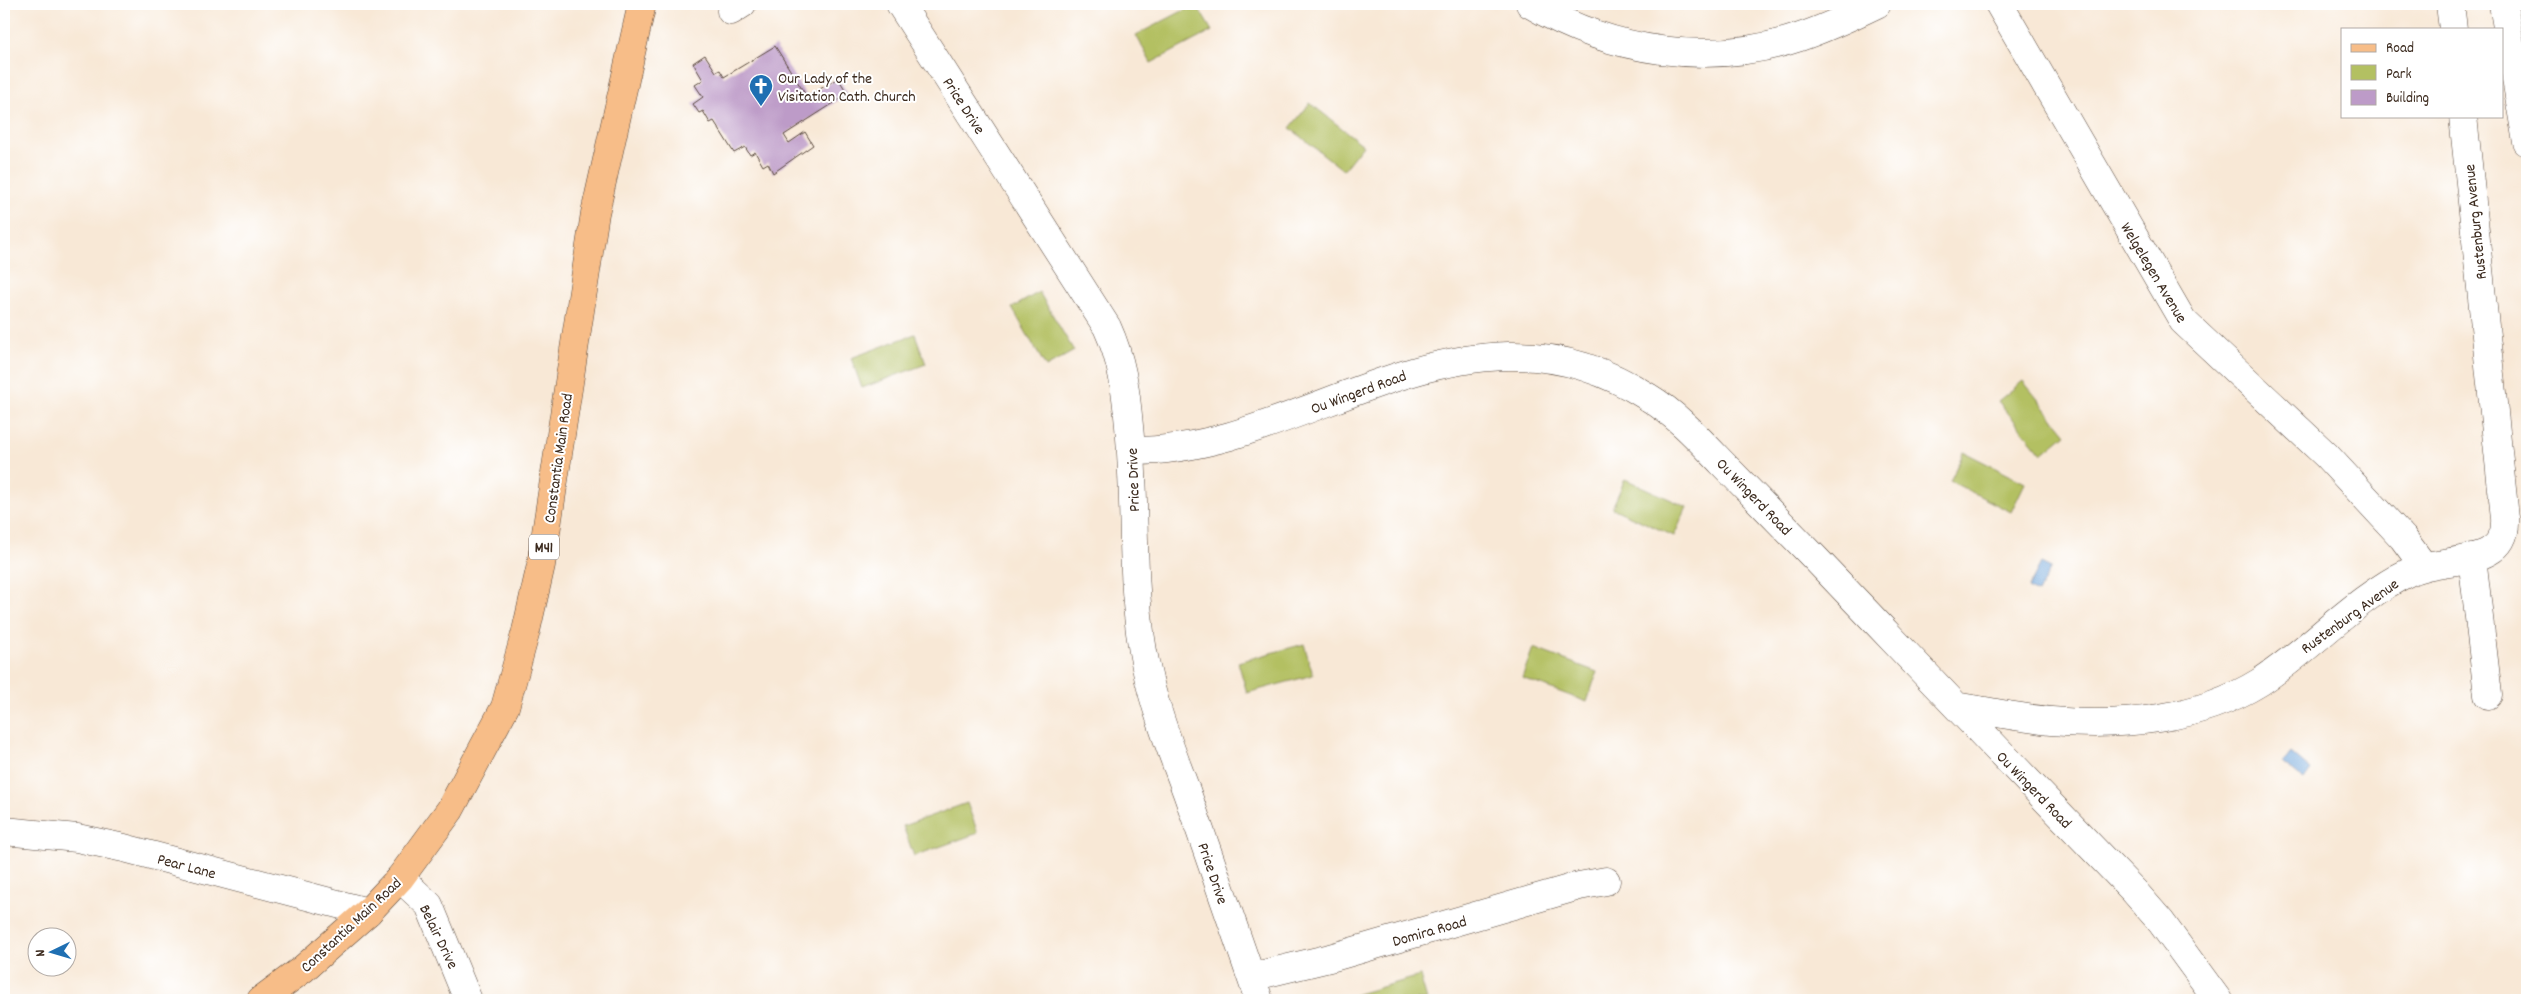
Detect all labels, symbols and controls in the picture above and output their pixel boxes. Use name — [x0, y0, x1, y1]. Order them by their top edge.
legend — [2341, 28, 2504, 118]
text: Road — [2386, 38, 2414, 60]
text: Park — [2386, 64, 2412, 86]
place label: Our Lady of the Visitation Cath. Church — [778, 68, 916, 109]
church icon: Our Lady of the Visitation Cath. Church — [748, 73, 774, 107]
street label: Price Drive — [936, 73, 990, 140]
text: Building — [2386, 88, 2429, 110]
street label: Rustenburg Avenue — [2459, 163, 2494, 281]
street label: Welgelegen Avenue — [2114, 219, 2192, 328]
street label: Ou Wingerd Road — [1308, 365, 1410, 421]
street label: Constantia Main Road — [539, 392, 580, 525]
street label: Price Drive — [1122, 447, 1147, 512]
street label: Ou Wingerd Road — [1710, 454, 1796, 542]
road number: M41 — [529, 534, 559, 560]
street label: Rustenburg Avenue — [2297, 574, 2404, 660]
street label: Ou Wingerd Road — [1990, 747, 2076, 835]
street label: Price Drive — [1190, 840, 1233, 908]
street label: Pear Lane — [154, 849, 218, 886]
street label: Constantia Main Road — [296, 873, 407, 979]
street label: Belair Drive — [412, 901, 463, 973]
street label: Domira Road — [1390, 911, 1470, 954]
north arrow — [28, 926, 78, 976]
text: N — [31, 949, 51, 957]

